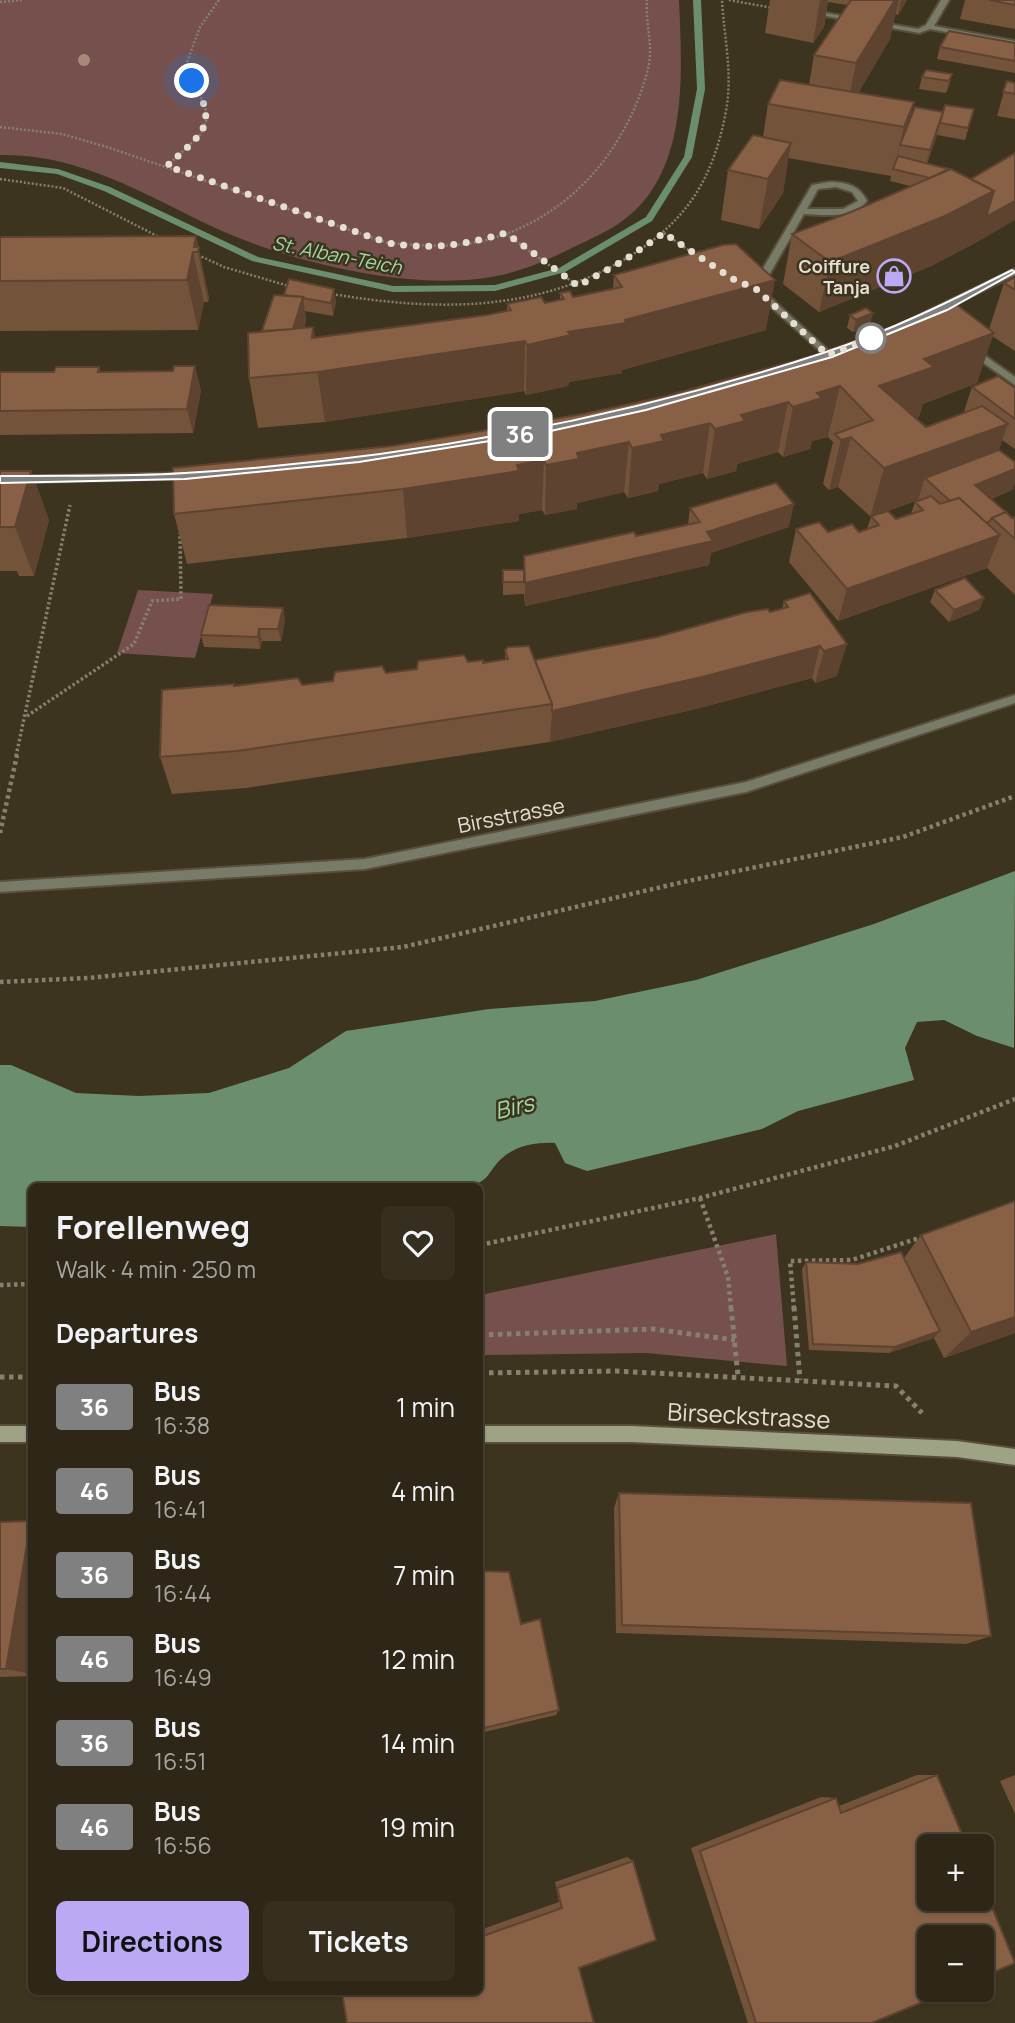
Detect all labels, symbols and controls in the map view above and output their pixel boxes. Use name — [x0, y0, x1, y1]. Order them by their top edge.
your location — [174, 63, 209, 98]
water label: St. Alban-Teich — [270, 230, 405, 280]
place label: Coiffure Tanja — [799, 254, 870, 299]
shop icon: Coiffure Tanja — [875, 257, 913, 295]
unlabelled marker — [856, 323, 886, 353]
line badge: 36 — [489, 411, 552, 457]
text: 36 — [506, 417, 534, 450]
street label: Birsstrasse — [455, 791, 567, 839]
water label: Birs — [491, 1085, 539, 1126]
text: Forellenweg — [56, 1204, 250, 1249]
button: heart — [381, 1206, 455, 1280]
text: Walk · 4 min · 250 m — [56, 1253, 256, 1285]
text: Departures — [56, 1315, 198, 1351]
text: Bus — [154, 1373, 201, 1409]
text: 1 min — [396, 1389, 455, 1425]
text: 36 — [80, 1390, 109, 1423]
street label: Birseckstrasse — [667, 1394, 831, 1436]
text: 16:38 — [154, 1409, 210, 1441]
text: Bus — [154, 1457, 201, 1493]
text: 4 min — [391, 1473, 455, 1509]
text: 46 — [80, 1474, 109, 1507]
text: 16:41 — [154, 1493, 207, 1525]
text: Bus — [154, 1541, 201, 1577]
text: 7 min — [393, 1557, 455, 1593]
text: 36 — [80, 1558, 109, 1591]
text: 16:44 — [154, 1577, 211, 1609]
text: Bus — [154, 1625, 201, 1661]
text: 12 min — [381, 1641, 455, 1677]
text: 46 — [80, 1642, 109, 1675]
text: 16:49 — [154, 1661, 212, 1693]
text: Bus — [154, 1709, 201, 1745]
text: 14 min — [381, 1725, 455, 1761]
text: 36 — [80, 1726, 109, 1759]
text: 16:51 — [154, 1745, 206, 1777]
text: Bus — [154, 1793, 201, 1829]
text: 19 min — [380, 1809, 455, 1845]
text: 46 — [80, 1810, 109, 1843]
text: 16:56 — [154, 1829, 212, 1861]
map controls — [917, 1834, 994, 2002]
button: + — [917, 1834, 994, 1911]
button: Directions — [56, 1901, 249, 1981]
button: Tickets — [263, 1901, 455, 1981]
button: − — [917, 1925, 994, 2002]

